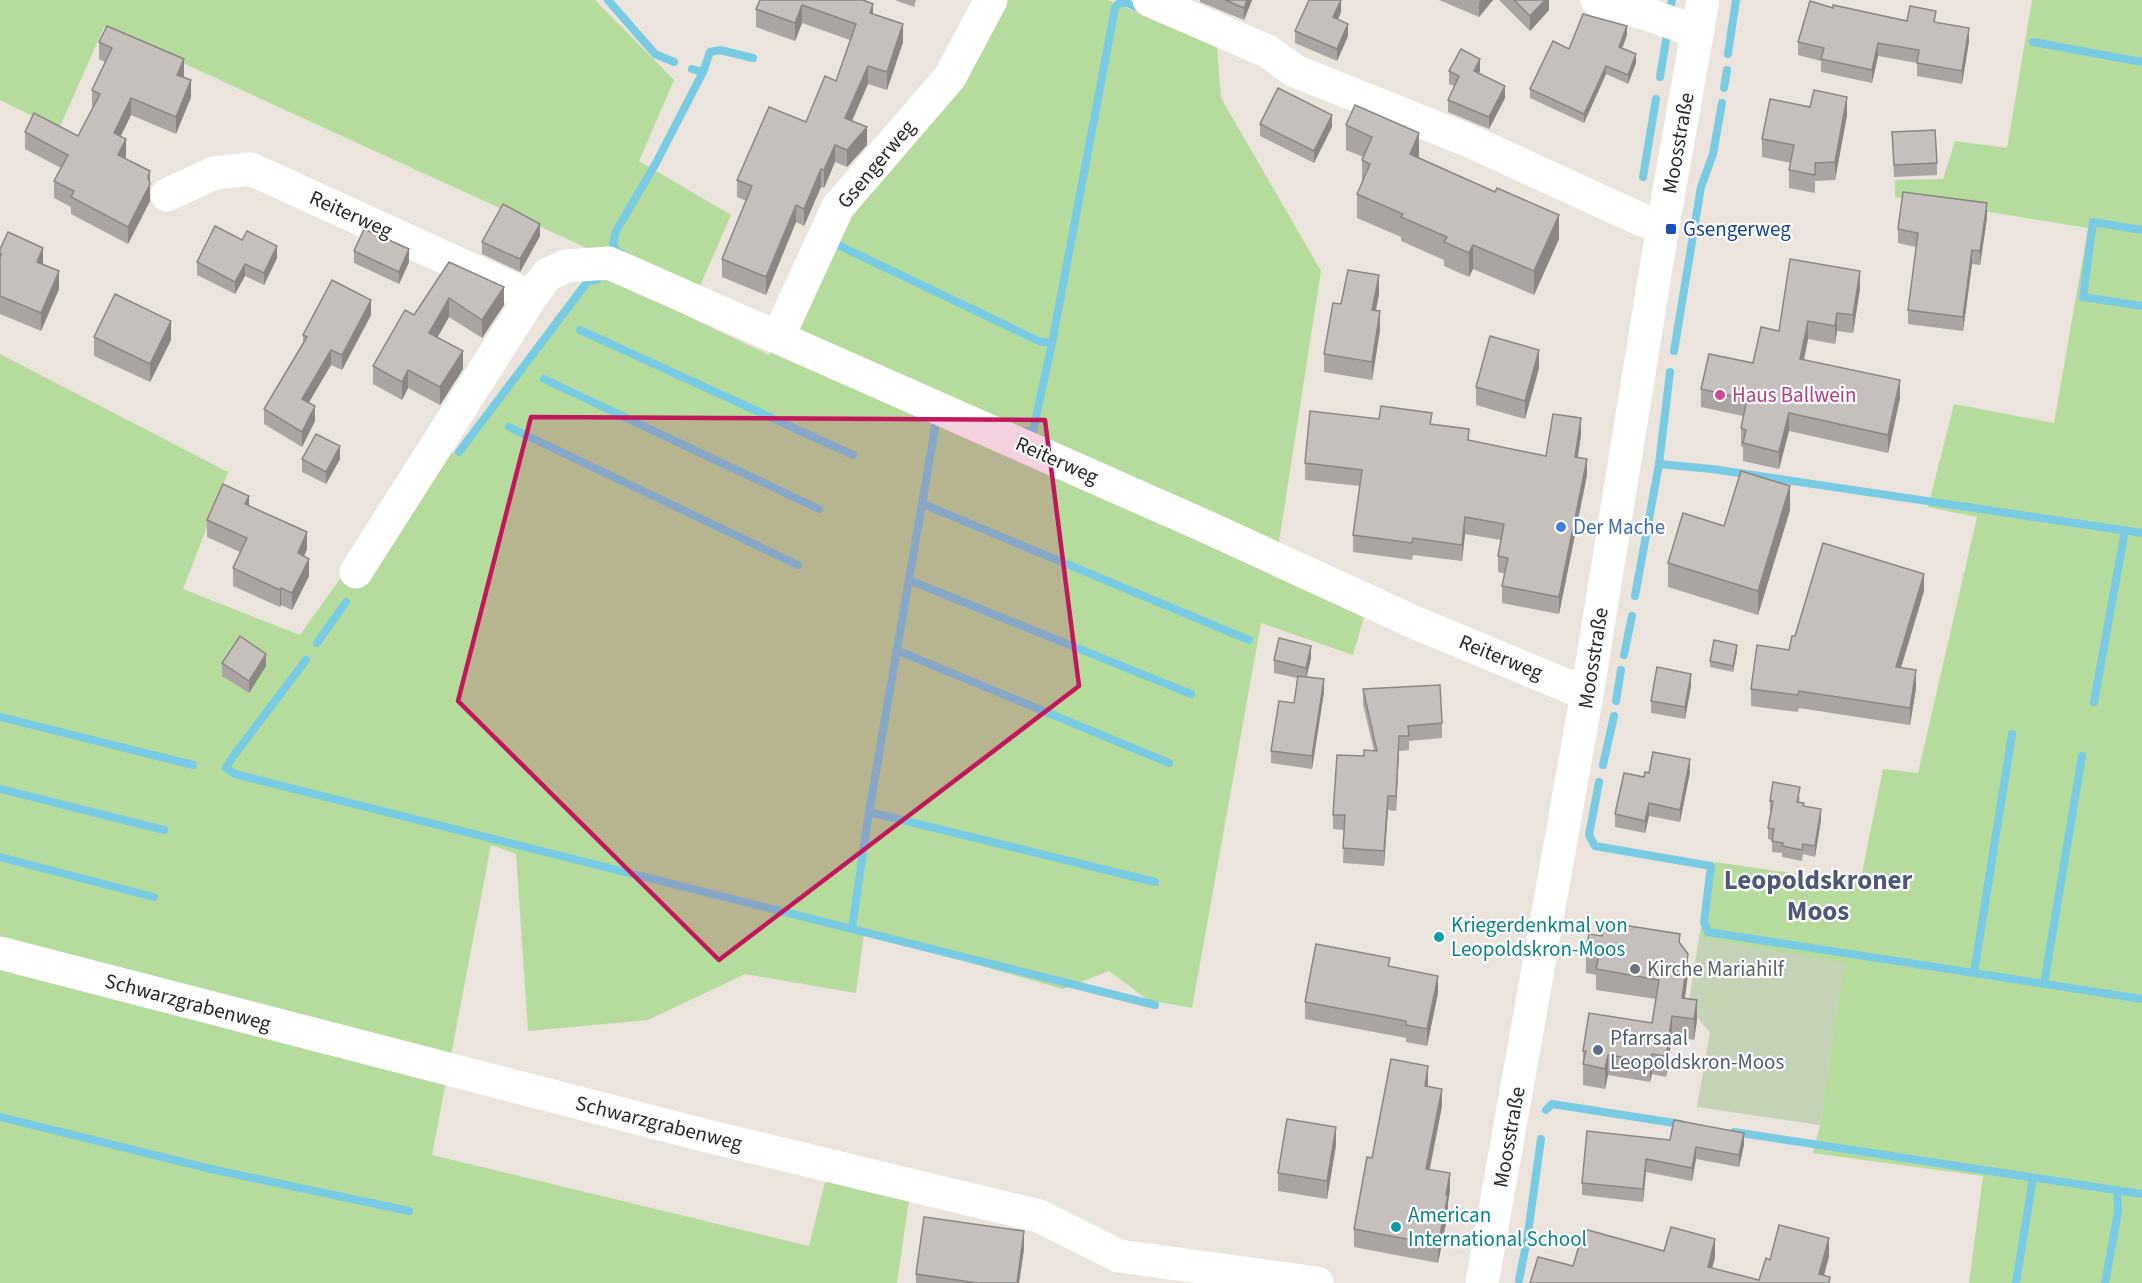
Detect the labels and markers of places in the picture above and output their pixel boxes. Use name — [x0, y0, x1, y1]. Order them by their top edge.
place label: Gsengerweg — [1683, 214, 1791, 244]
marker: Gsengerweg — [1664, 222, 1678, 236]
place label: Haus Ballwein — [1732, 380, 1856, 410]
marker: Haus Ballwein — [1713, 388, 1727, 402]
place label: Der Mache — [1573, 512, 1665, 542]
marker: Der Mache — [1554, 520, 1568, 534]
place label: Kriegerdenkmal von Leopoldskron-Moos — [1451, 910, 1628, 964]
marker: Kriegerdenkmal von Leopoldskron-Moos — [1432, 930, 1446, 944]
place label: Kirche Mariahilf — [1647, 954, 1785, 984]
marker: Kirche Mariahilf — [1628, 962, 1642, 976]
place label: Pfarrsaal Leopoldskron-Moos — [1610, 1023, 1784, 1077]
marker: Pfarrsaal Leopoldskron-Moos — [1591, 1043, 1605, 1057]
place label: American International School — [1408, 1200, 1587, 1254]
marker: American International School — [1389, 1220, 1403, 1234]

